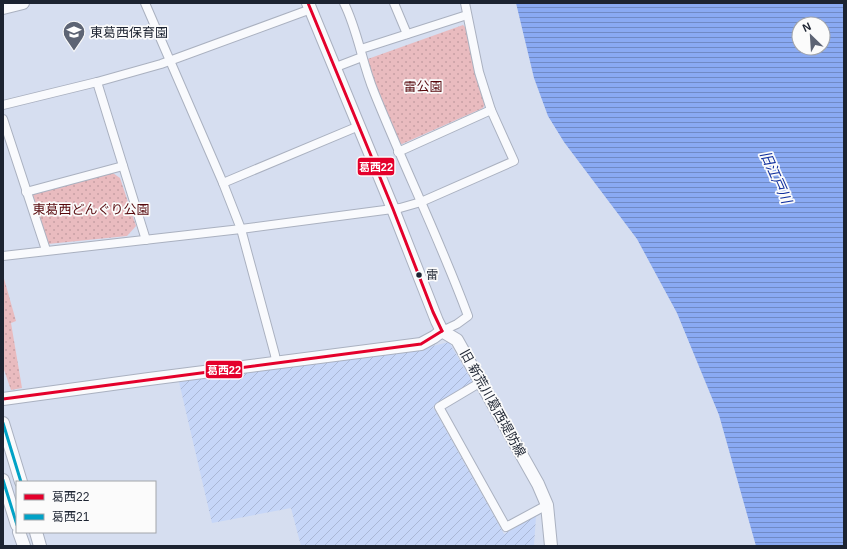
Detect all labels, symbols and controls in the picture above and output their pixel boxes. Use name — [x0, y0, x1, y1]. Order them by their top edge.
north arrow — [791, 16, 831, 56]
school or university icon: 東葛西保育園 — [61, 19, 87, 52]
text: N — [801, 20, 813, 34]
place label: 東葛西保育園 — [90, 25, 168, 40]
park label: 雷公園 — [403, 79, 443, 94]
water label: 旧江戸川 — [757, 148, 796, 208]
line badge: 葛西22 — [357, 157, 395, 176]
text: 葛西22 — [359, 161, 393, 173]
park label: 東葛西どんぐり公園 — [32, 202, 150, 217]
place label: 雷 — [426, 268, 438, 282]
marker: 雷 — [414, 270, 424, 280]
street label: 旧 新荒川葛西堤防線 — [457, 347, 529, 459]
line badge: 葛西22 — [205, 360, 243, 379]
text: 葛西22 — [207, 364, 241, 376]
legend — [16, 481, 156, 533]
text: 葛西22 — [52, 490, 90, 504]
text: 葛西21 — [52, 510, 90, 524]

